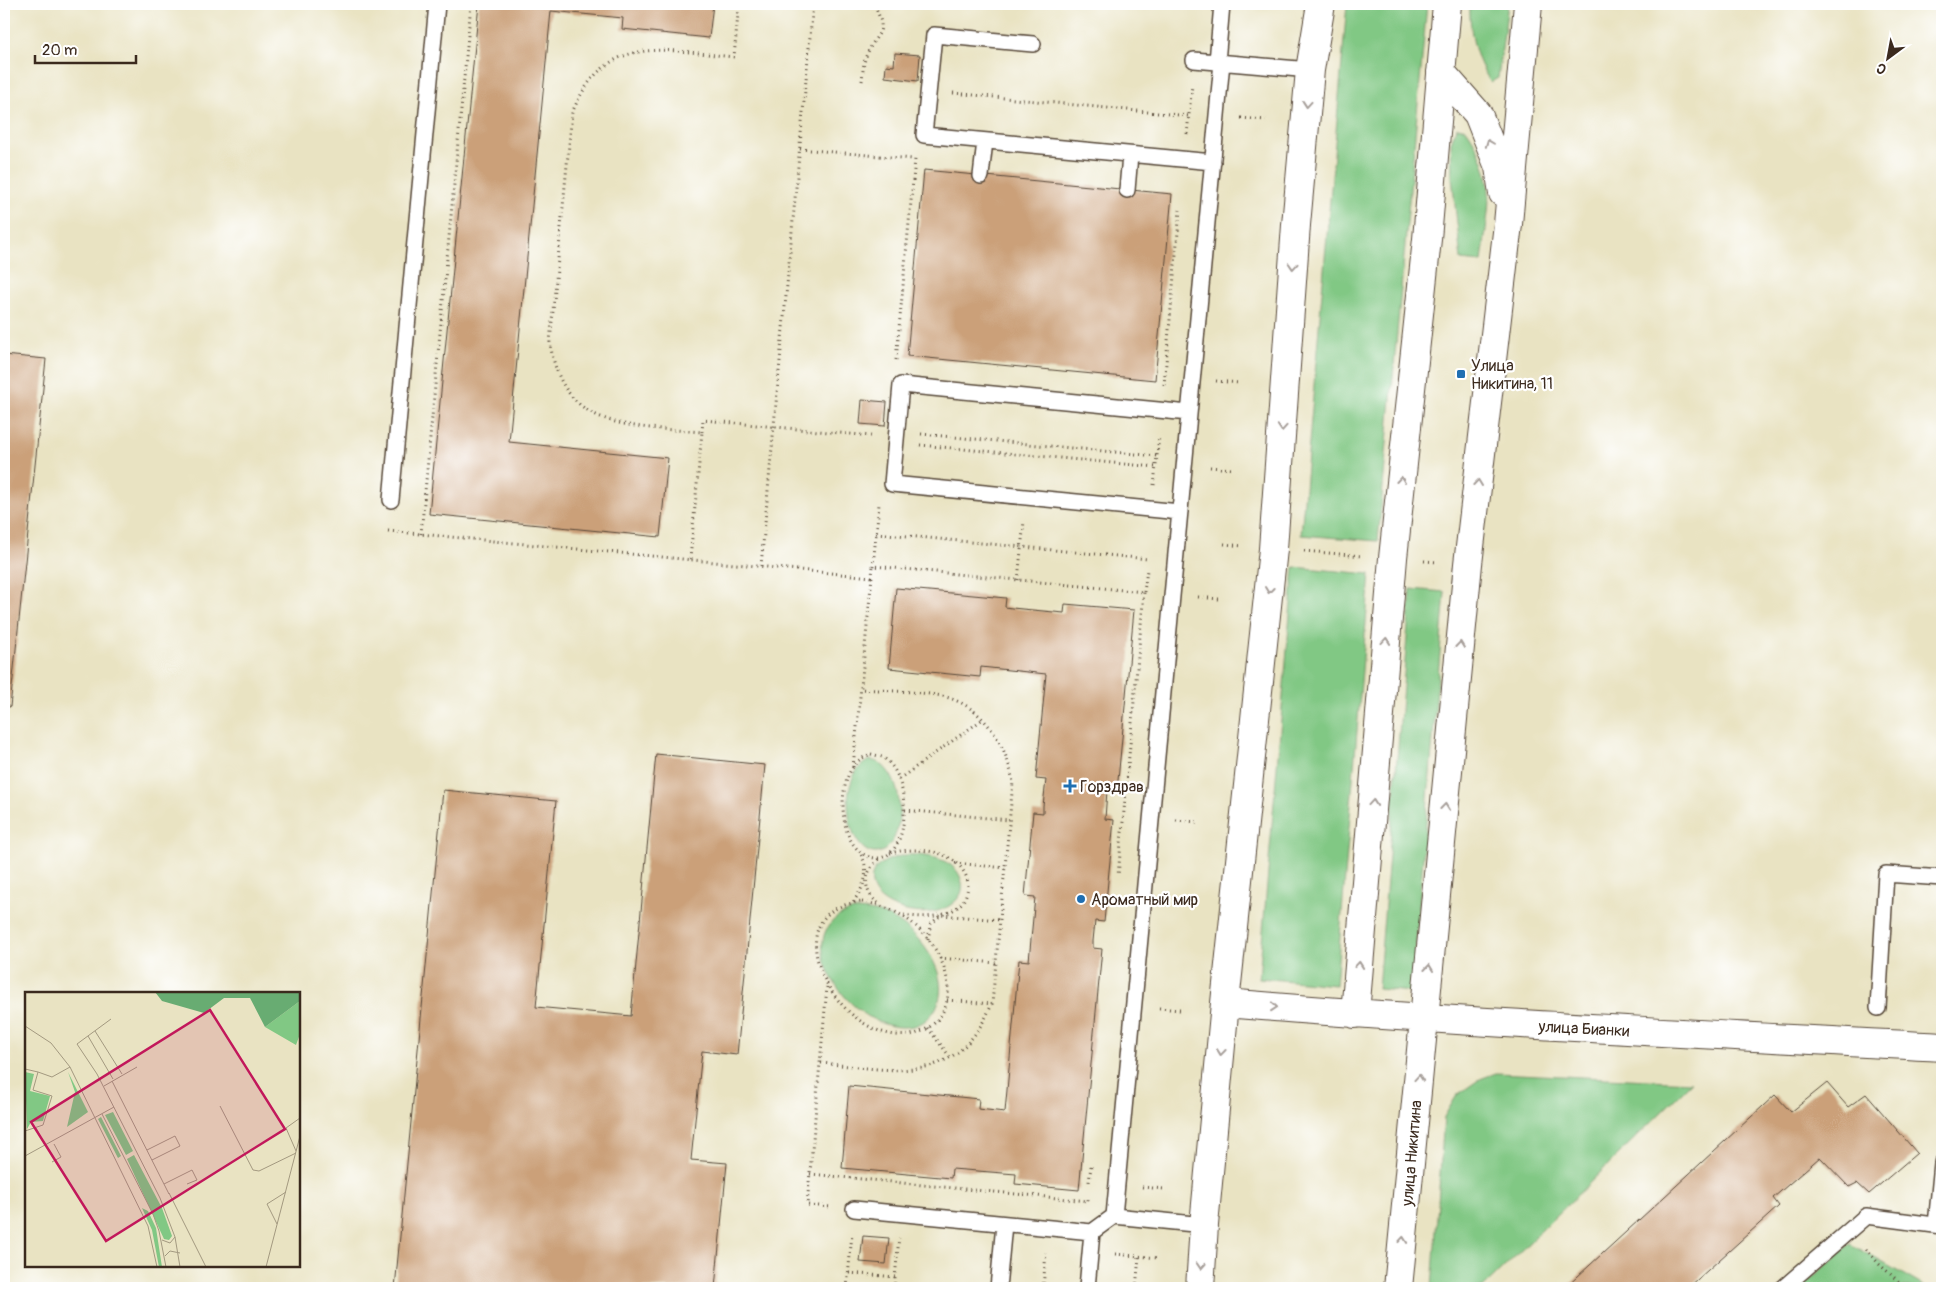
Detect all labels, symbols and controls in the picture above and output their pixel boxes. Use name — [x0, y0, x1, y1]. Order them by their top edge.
scale bar — [35, 32, 136, 64]
north arrow — [1864, 32, 1914, 82]
text: 20 m — [42, 41, 77, 60]
text: С — [1873, 59, 1890, 78]
one-way arrow — [1301, 100, 1312, 108]
one-way arrow — [1485, 139, 1496, 148]
one-way arrow — [1287, 262, 1298, 270]
place label: Улица Никитина, 11 — [1471, 356, 1553, 394]
marker: Улица Никитина, 11 — [1455, 368, 1467, 380]
one-way arrow — [1276, 424, 1287, 432]
one-way arrow — [1395, 475, 1406, 483]
one-way arrow — [1472, 479, 1483, 487]
one-way arrow — [1264, 586, 1275, 594]
one-way arrow — [1380, 637, 1391, 645]
one-way arrow — [1455, 641, 1466, 649]
place label: Горздрав — [1080, 777, 1144, 797]
marker: Горздрав — [1064, 780, 1076, 792]
one-way arrow — [1367, 799, 1378, 807]
one-way arrow — [1439, 802, 1450, 810]
place label: Ароматный мир — [1091, 890, 1198, 910]
marker: Ароматный мир — [1075, 893, 1087, 905]
one-way arrow — [1354, 961, 1365, 969]
one-way arrow — [1423, 964, 1434, 972]
inset map — [25, 992, 300, 1267]
one-way arrow — [1270, 1001, 1278, 1012]
street label: улица Бианки — [1537, 1017, 1630, 1041]
one-way arrow — [1215, 1048, 1226, 1056]
one-way arrow — [1413, 1074, 1424, 1082]
street label: улица Никитина — [1397, 1099, 1427, 1208]
one-way arrow — [1397, 1235, 1408, 1243]
one-way arrow — [1196, 1262, 1207, 1270]

